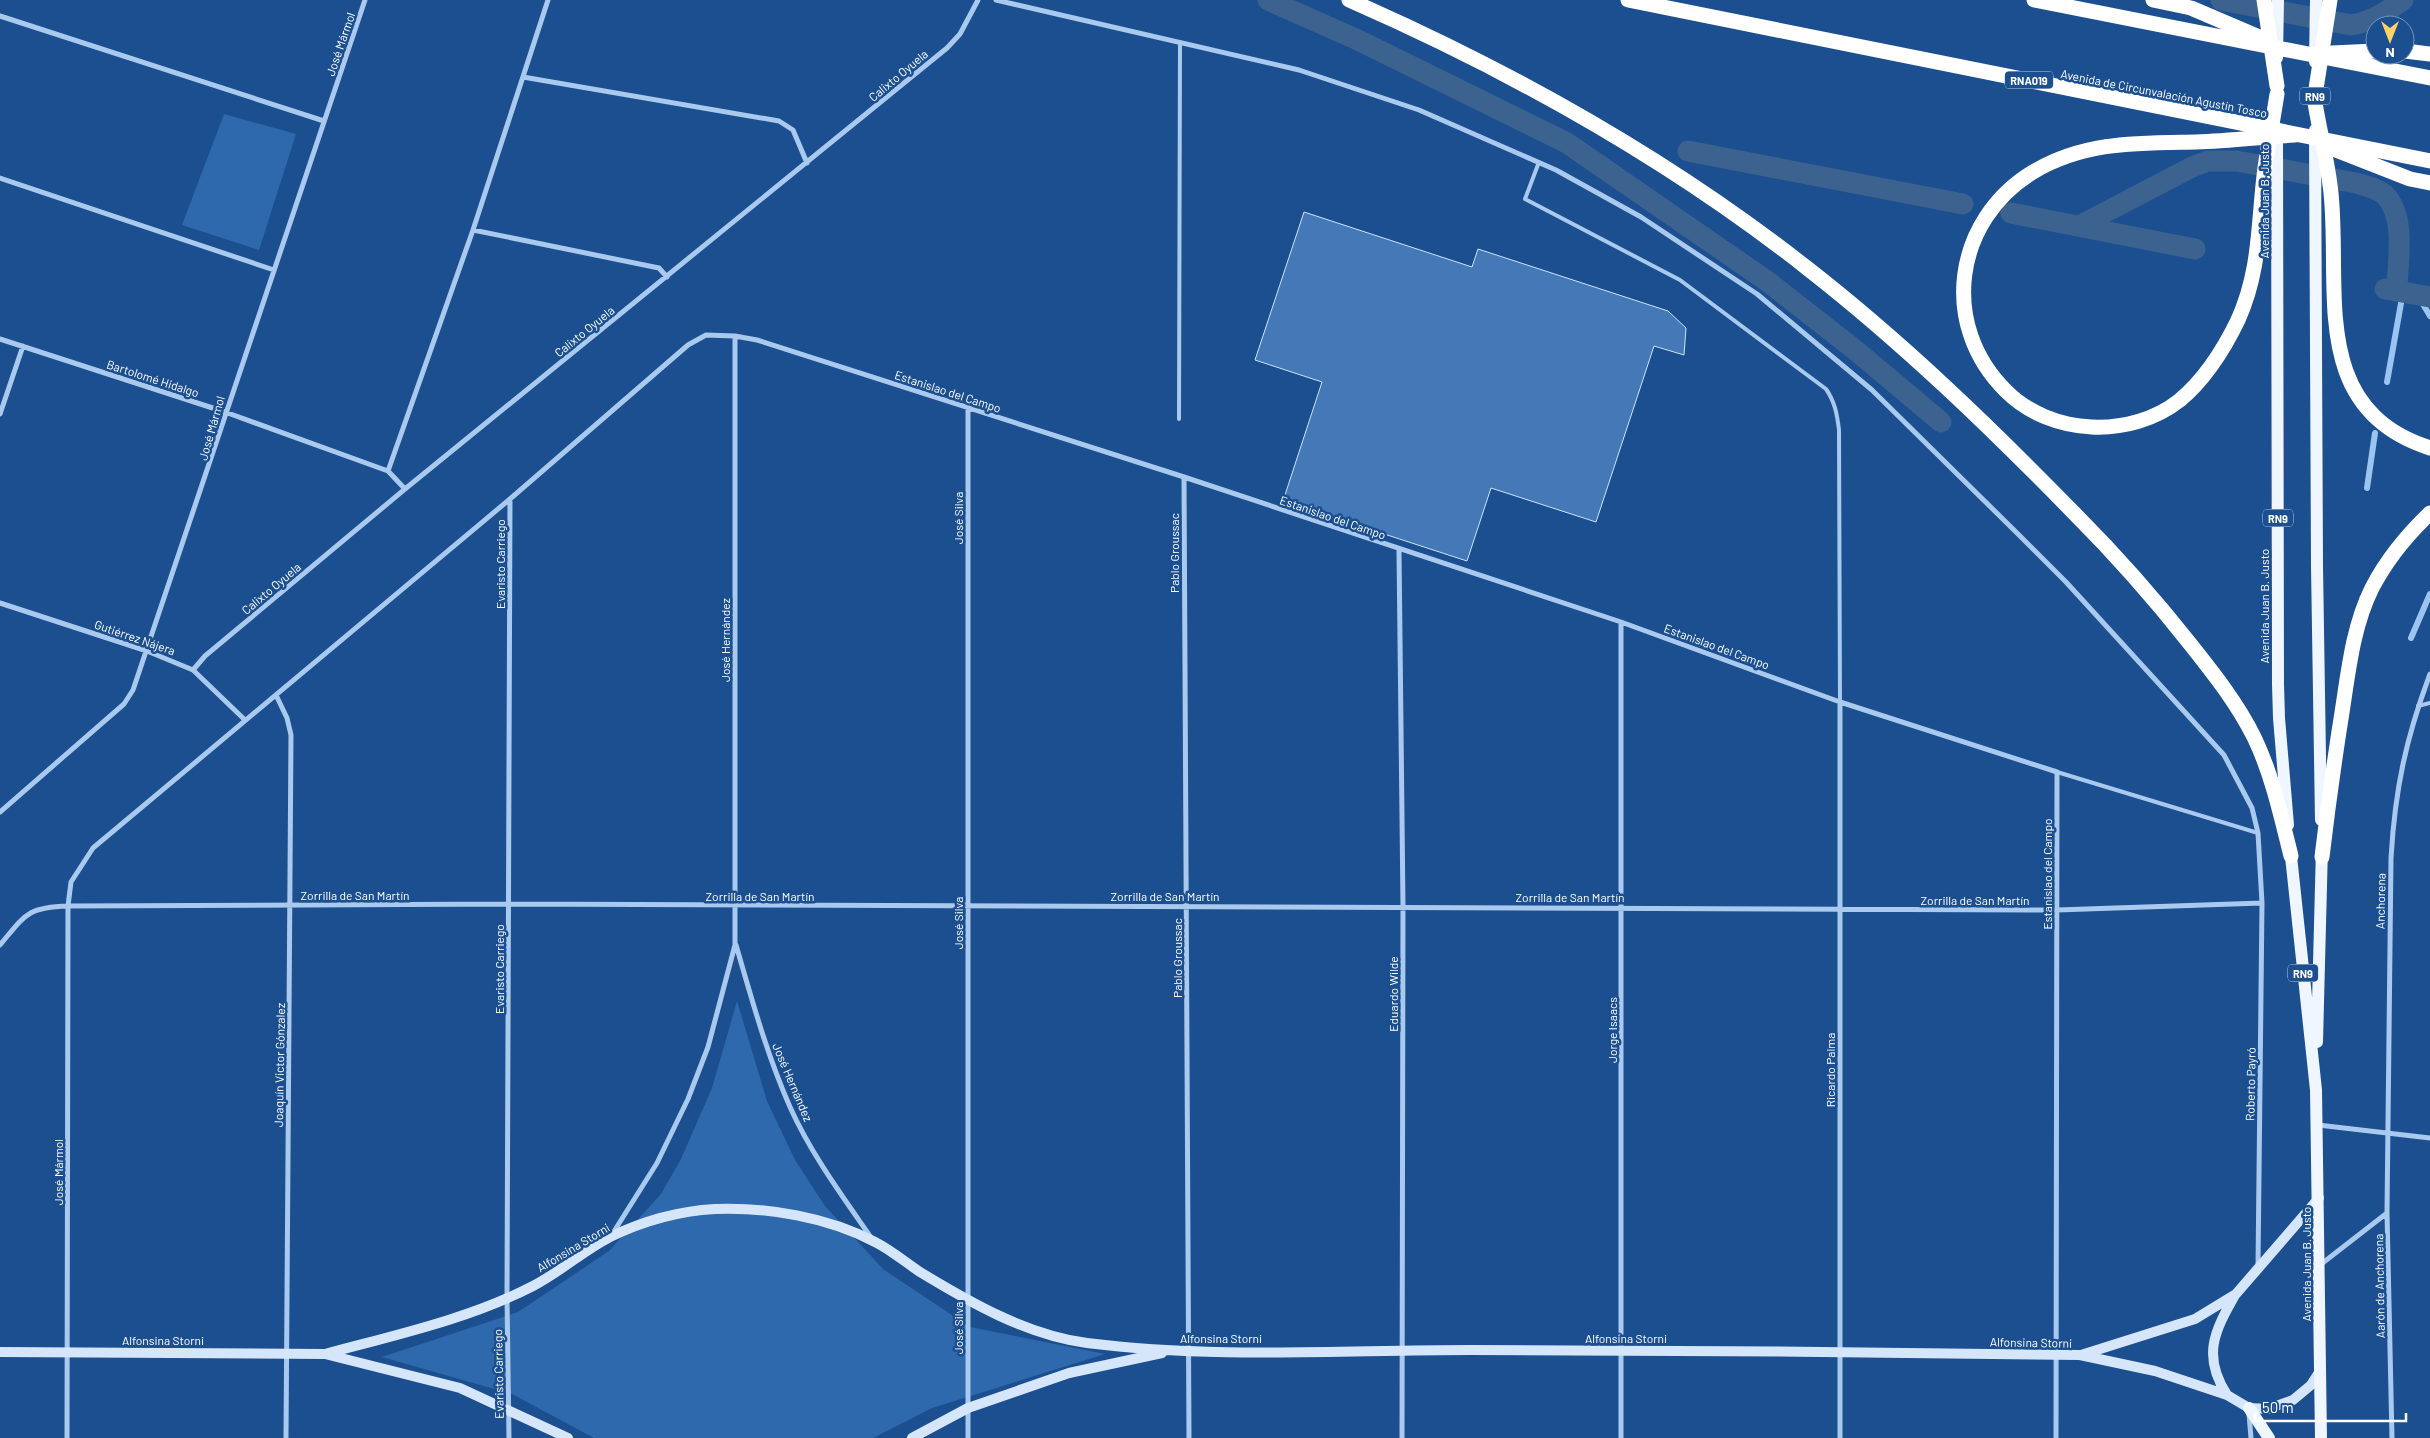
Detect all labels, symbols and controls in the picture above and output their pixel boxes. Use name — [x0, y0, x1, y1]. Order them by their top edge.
street label: José Mármol — [323, 10, 357, 78]
north arrow — [2365, 15, 2415, 65]
text: N — [2385, 45, 2395, 62]
street label: Calixto Oyuela — [866, 46, 930, 104]
street label: Avenida de Circunvalación Agustín Tosco — [2060, 66, 2268, 120]
road number: RNA019 — [2005, 72, 2053, 88]
road number: RN9 — [2300, 88, 2330, 104]
street label: Avenida Juan B. Justo — [2257, 144, 2271, 258]
street label: Calixto Oyuela — [551, 303, 617, 359]
street label: Bartolomé Hidalgo — [105, 356, 201, 400]
street label: Estanislao del Campo — [893, 367, 1003, 415]
street label: José Mármol — [195, 394, 227, 462]
street label: José Silva — [951, 492, 965, 544]
street label: Estanislao del Campo — [1278, 492, 1388, 542]
road number: RN9 — [2263, 509, 2293, 526]
street label: Pablo Groussac — [1167, 513, 1181, 593]
street label: Evaristo Carriego — [493, 519, 507, 609]
street label: Avenida Juan B. Justo — [2257, 549, 2271, 663]
street label: Calixto Oyuela — [239, 559, 303, 617]
street label: José Hernández — [718, 598, 732, 682]
street label: Gutiérrez Nájera — [93, 617, 177, 657]
street label: Estanislao del Campo — [1662, 620, 1772, 672]
street label: Estanislao del Campo — [2040, 818, 2054, 930]
street label: Anchorena — [2373, 873, 2387, 929]
street label: Zorrilla de San Martín — [301, 888, 409, 902]
street label: Zorrilla de San Martín — [706, 889, 814, 903]
street label: Zorrilla de San Martín — [1111, 889, 1219, 903]
street label: Zorrilla de San Martín — [1516, 890, 1624, 904]
street label: Zorrilla de San Martín — [1921, 893, 2029, 907]
street label: José Silva — [951, 897, 965, 949]
street label: Pablo Groussac — [1170, 918, 1184, 998]
street label: Evaristo Carriego — [492, 924, 506, 1014]
street label: Eduardo Wilde — [1386, 956, 1400, 1032]
road number: RN9 — [2288, 964, 2318, 981]
street label: Jorge Isaacs — [1605, 997, 1619, 1063]
street label: Joaquín Victor Gónzalez — [271, 1003, 287, 1127]
street label: Ricardo Palma — [1823, 1033, 1837, 1107]
street label: José Hernández — [770, 1041, 816, 1123]
street label: Roberto Payró — [2242, 1047, 2258, 1121]
street label: José Mármol — [51, 1139, 65, 1205]
street label: Avenida Juan B. Justo — [2299, 1207, 2313, 1321]
street label: Alfonsina Storni — [534, 1220, 612, 1274]
street label: Aarón de Anchorena — [2371, 1234, 2387, 1338]
street label: José Silva — [951, 1302, 965, 1354]
street label: Evaristo Carriego — [490, 1329, 506, 1419]
street label: Alfonsina Storni — [1180, 1331, 1262, 1345]
street label: Alfonsina Storni — [1585, 1331, 1667, 1345]
street label: Alfonsina Storni — [122, 1333, 204, 1347]
street label: Alfonsina Storni — [1990, 1334, 2072, 1350]
scale bar — [2255, 1390, 2406, 1422]
text: 50 m — [2262, 1398, 2294, 1416]

